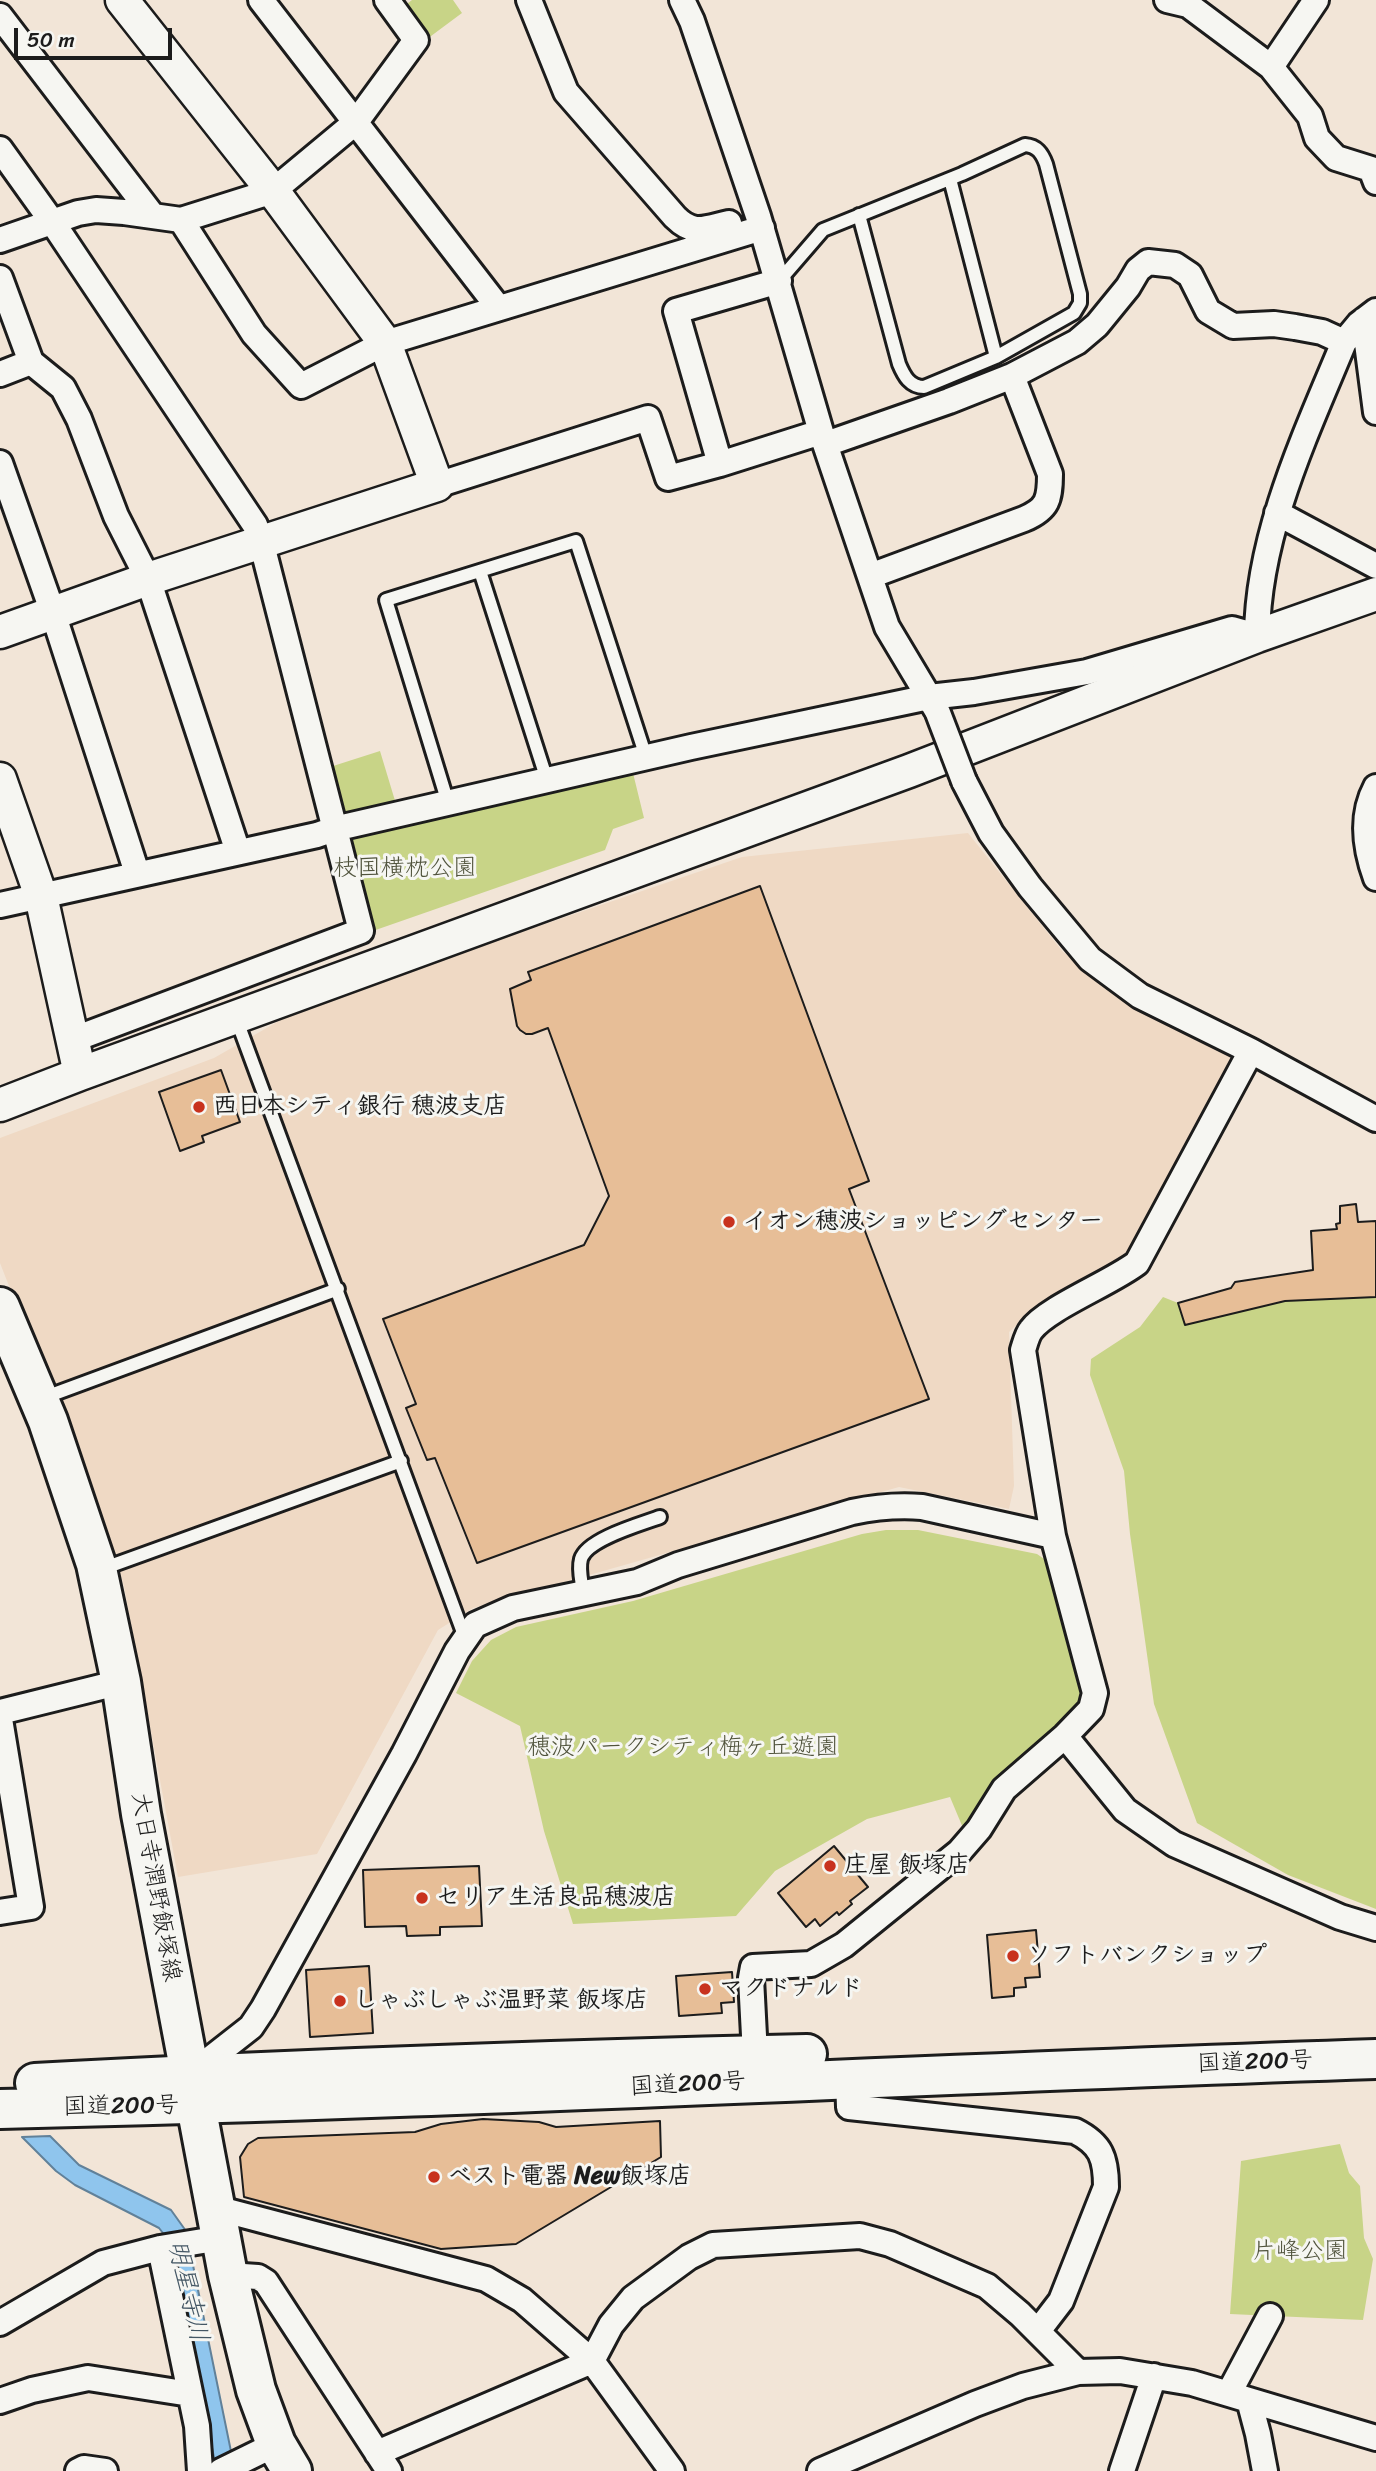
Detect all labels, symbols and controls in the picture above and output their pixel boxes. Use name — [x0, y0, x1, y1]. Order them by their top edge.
scale bar — [18, 14, 175, 58]
text: 50 m — [27, 21, 75, 59]
park label: 枝国横枕公園 — [333, 855, 477, 883]
place label: 西日本シティ銀行 穂波支店 — [213, 1093, 507, 1121]
marker: 西日本シティ銀行 穂波支店 — [191, 1099, 207, 1115]
place label: イオン穂波ショッピングセンター — [743, 1208, 1103, 1236]
marker: イオン穂波ショッピングセンター — [721, 1214, 737, 1230]
park label: 穂波パークシティ梅ヶ丘遊園 — [527, 1734, 839, 1762]
street label: 大日寺潤野飯塚線 — [124, 1790, 186, 1984]
place label: 庄屋 飯塚店 — [844, 1852, 970, 1880]
marker: 庄屋 飯塚店 — [822, 1858, 838, 1874]
place label: セリア生活良品穂波店 — [436, 1884, 676, 1912]
marker: セリア生活良品穂波店 — [414, 1890, 430, 1906]
place label: ソフトバンクショップ — [1027, 1942, 1267, 1970]
marker: ソフトバンクショップ — [1005, 1948, 1021, 1964]
place label: マクドナルド — [719, 1975, 863, 2003]
marker: マクドナルド — [697, 1981, 713, 1997]
place label: しゃぶしゃぶ温野菜 飯塚店 — [354, 1987, 648, 2015]
marker: しゃぶしゃぶ温野菜 飯塚店 — [332, 1993, 348, 2009]
street label: 国道200号 — [1196, 2047, 1314, 2079]
street label: 国道200号 — [629, 2068, 747, 2102]
street label: 国道200号 — [63, 2092, 179, 2122]
place label: ベスト電器 New飯塚店 — [448, 2163, 692, 2191]
marker: ベスト電器 New飯塚店 — [426, 2169, 442, 2185]
water label: 明星寺川 — [160, 2237, 214, 2345]
park label: 片峰公園 — [1252, 2238, 1348, 2266]

